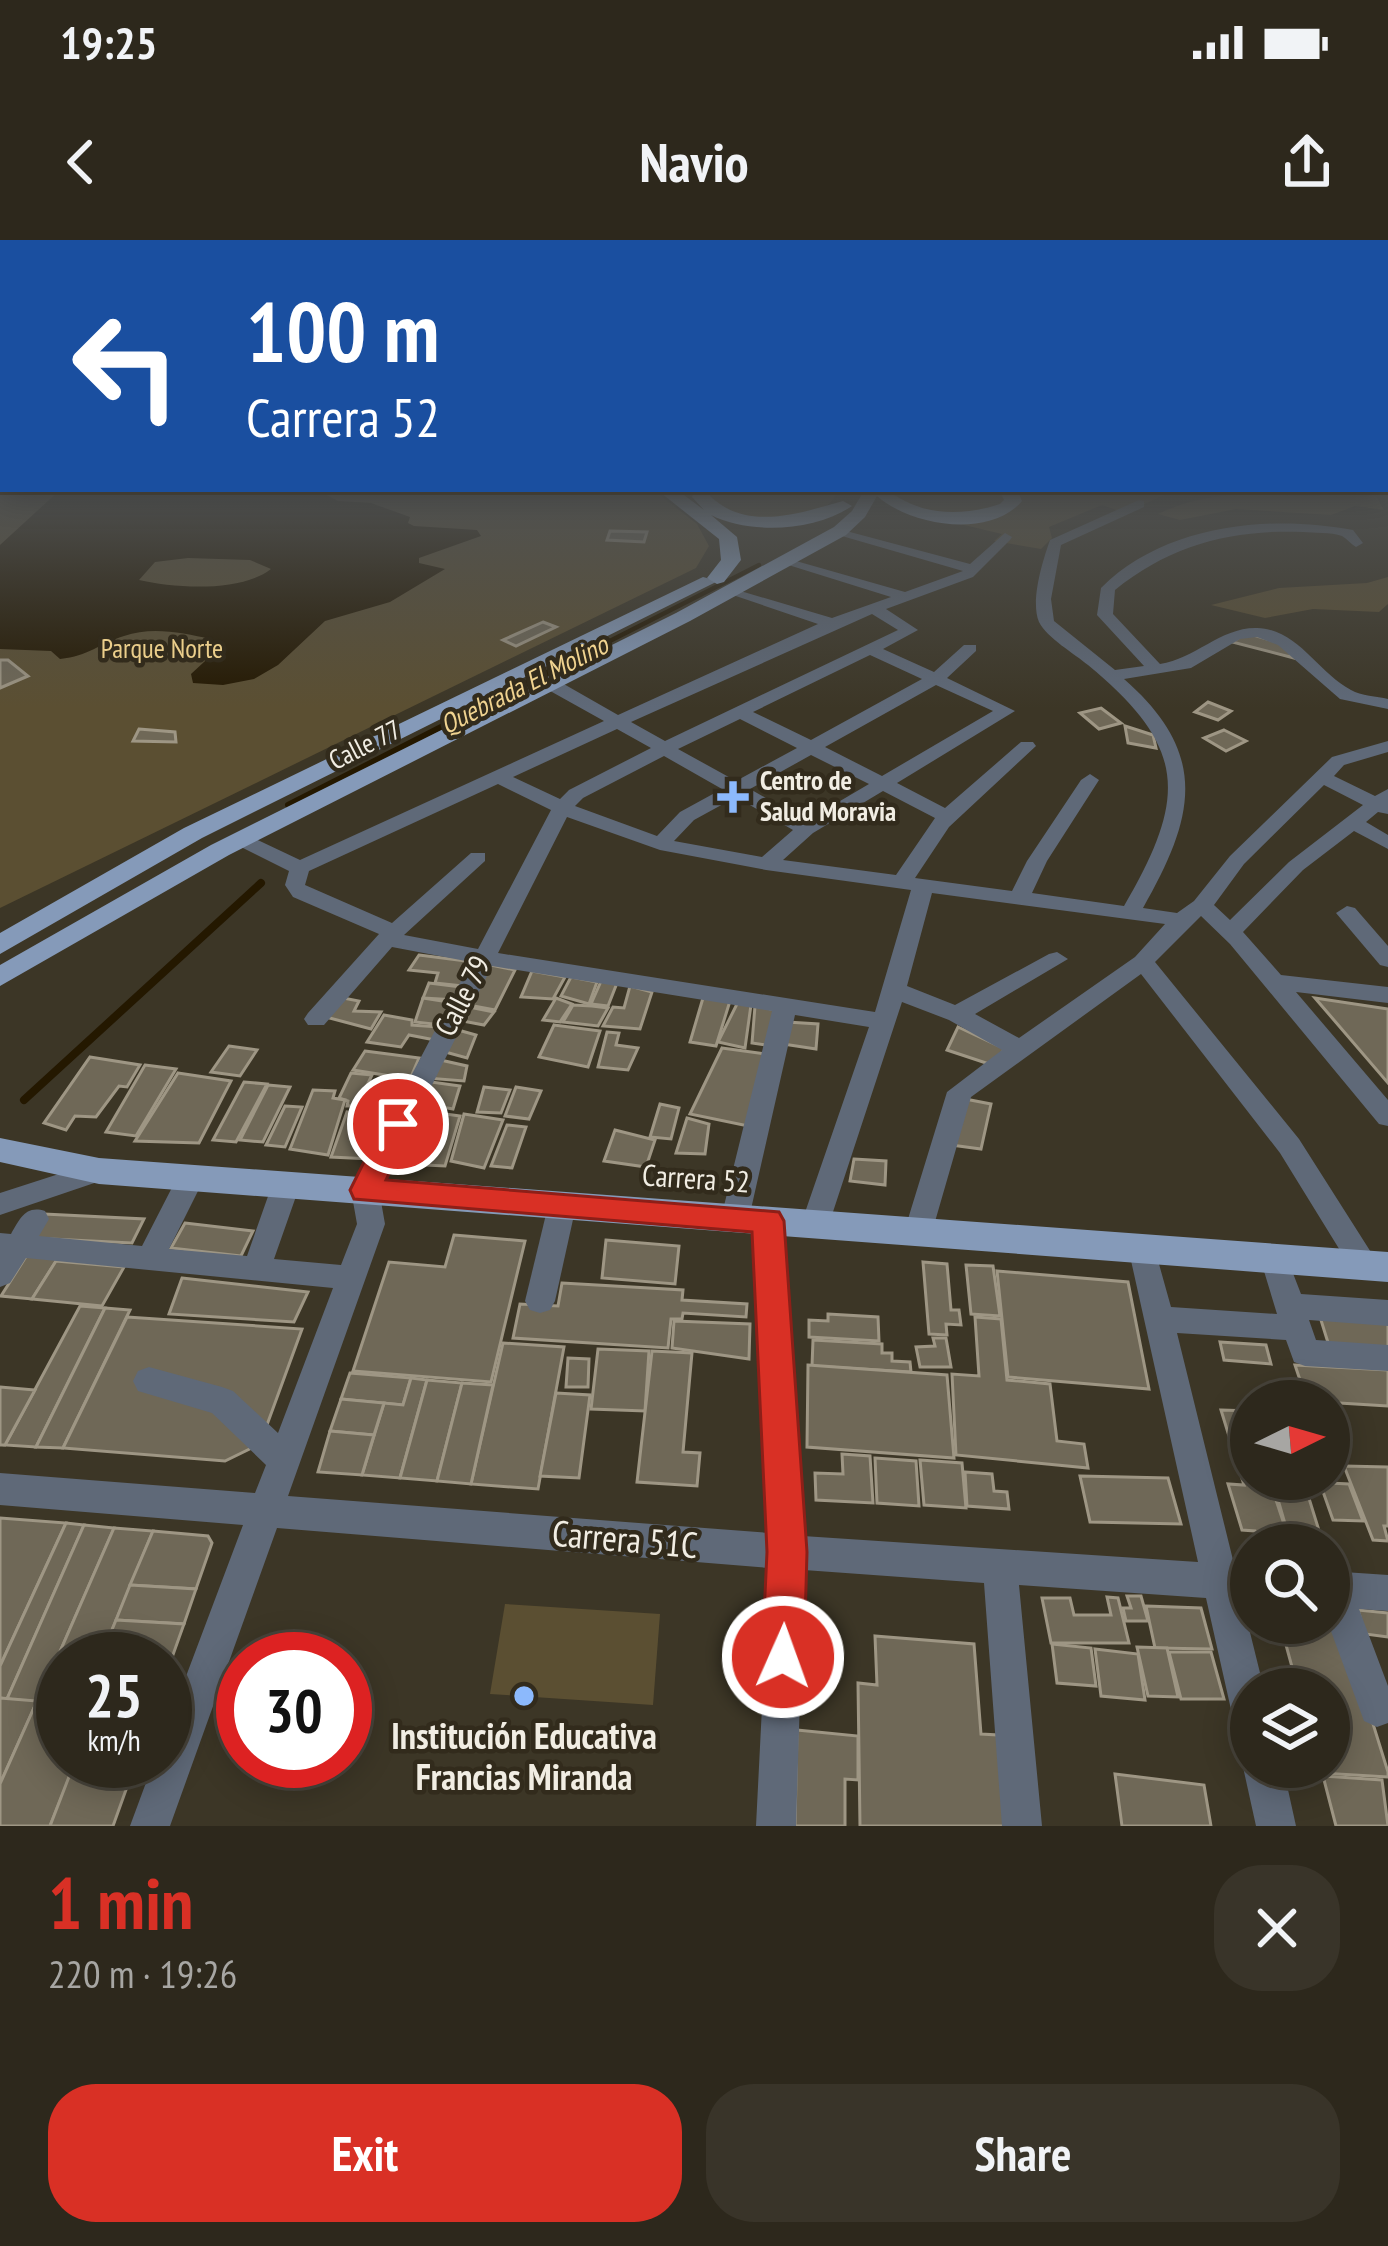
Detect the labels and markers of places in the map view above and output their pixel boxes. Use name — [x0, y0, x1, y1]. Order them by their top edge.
place label: Centro de Salud Moravia — [760, 763, 896, 828]
marker: Centro de Salud Moravia — [717, 781, 749, 813]
pin — [347, 1073, 449, 1175]
marker: Institución Educativa Francias Miranda — [511, 1683, 537, 1709]
place label: Institución Educativa Francias Miranda — [391, 1712, 657, 1800]

